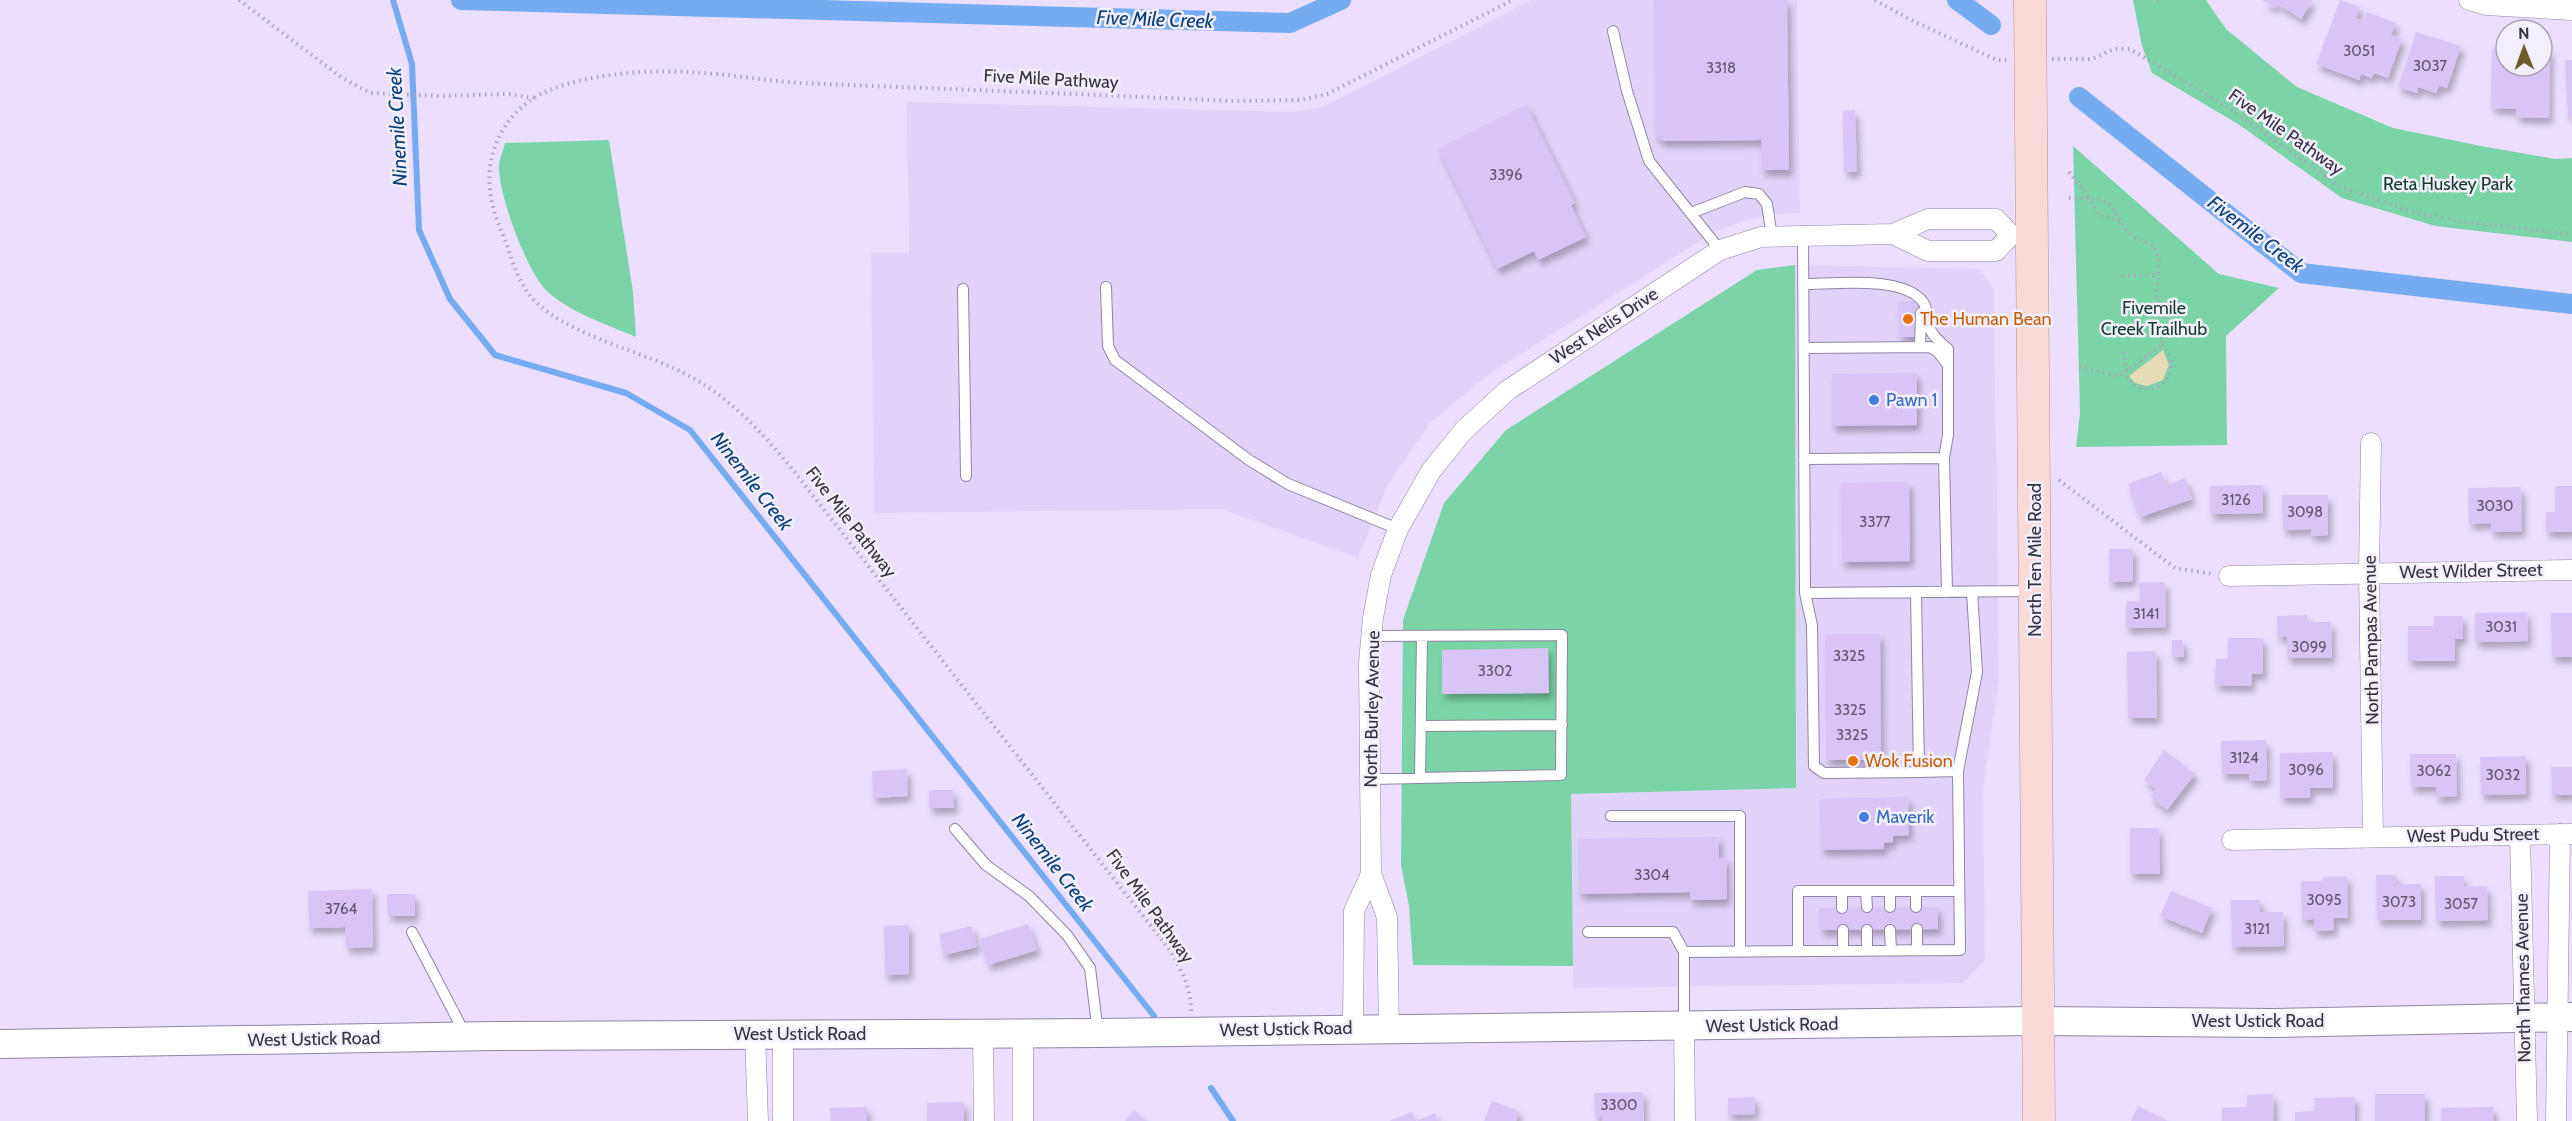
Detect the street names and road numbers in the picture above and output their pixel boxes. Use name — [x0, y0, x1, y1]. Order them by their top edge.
street label: Five Mile Pathway — [983, 64, 1119, 94]
street label: Five Mile Pathway — [2224, 84, 2348, 180]
street label: West Nelis Drive — [1546, 283, 1662, 369]
street label: Five Mile Pathway — [801, 462, 901, 582]
street label: North Ten Mile Road — [2024, 483, 2046, 637]
street label: North Pampas Avenue — [2359, 555, 2383, 725]
street label: West Wilder Street — [2399, 559, 2543, 583]
street label: North Burley Avenue — [1360, 630, 1384, 788]
street label: West Pudu Street — [2407, 823, 2539, 847]
street label: Five Mile Pathway — [1101, 845, 1199, 967]
street label: North Thames Avenue — [2511, 893, 2535, 1063]
street label: West Ustick Road — [2192, 1010, 2324, 1032]
street label: West Ustick Road — [1706, 1013, 1838, 1037]
street label: West Ustick Road — [1220, 1017, 1352, 1041]
street label: West Ustick Road — [734, 1023, 866, 1045]
street label: West Ustick Road — [248, 1027, 380, 1051]

